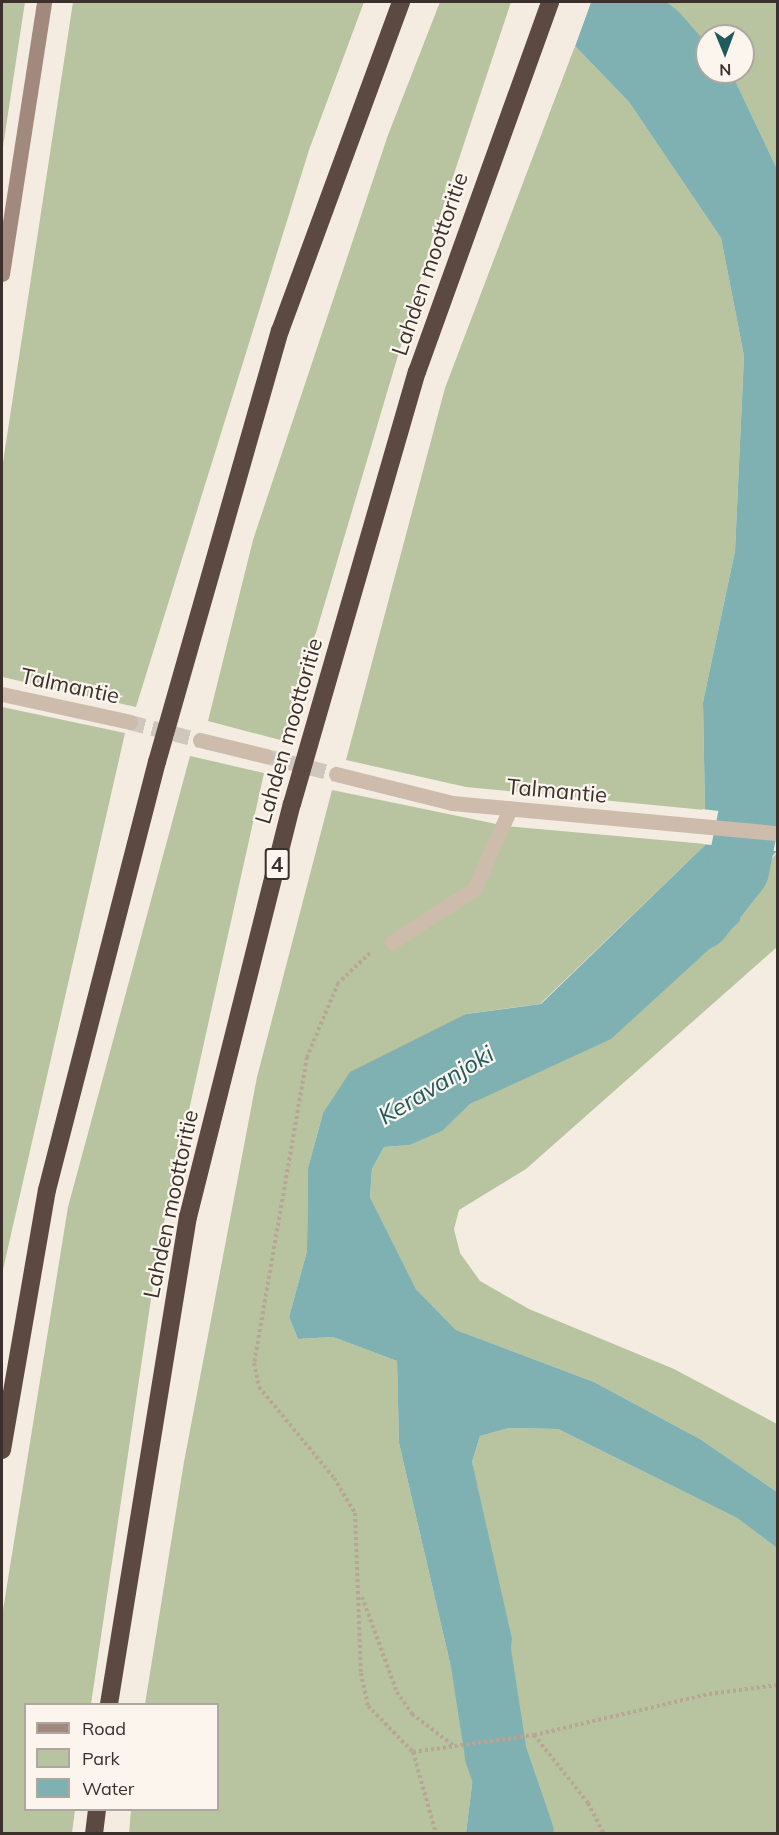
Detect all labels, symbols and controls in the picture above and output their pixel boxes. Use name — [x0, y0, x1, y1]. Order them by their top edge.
north arrow — [695, 24, 755, 84]
text: N — [719, 60, 731, 80]
street label: Lahden moottoritie — [386, 169, 474, 359]
street label: Lahden moottoritie — [250, 635, 328, 827]
street label: Talmantie — [18, 663, 122, 709]
street label: Talmantie — [506, 773, 608, 809]
road number: 4 — [264, 846, 290, 882]
water label: Keravanjoki — [373, 1039, 499, 1131]
street label: Lahden moottoritie — [138, 1107, 204, 1301]
legend — [24, 1703, 219, 1811]
text: Road — [82, 1717, 126, 1740]
text: Park — [82, 1747, 120, 1770]
text: Water — [82, 1777, 134, 1800]

